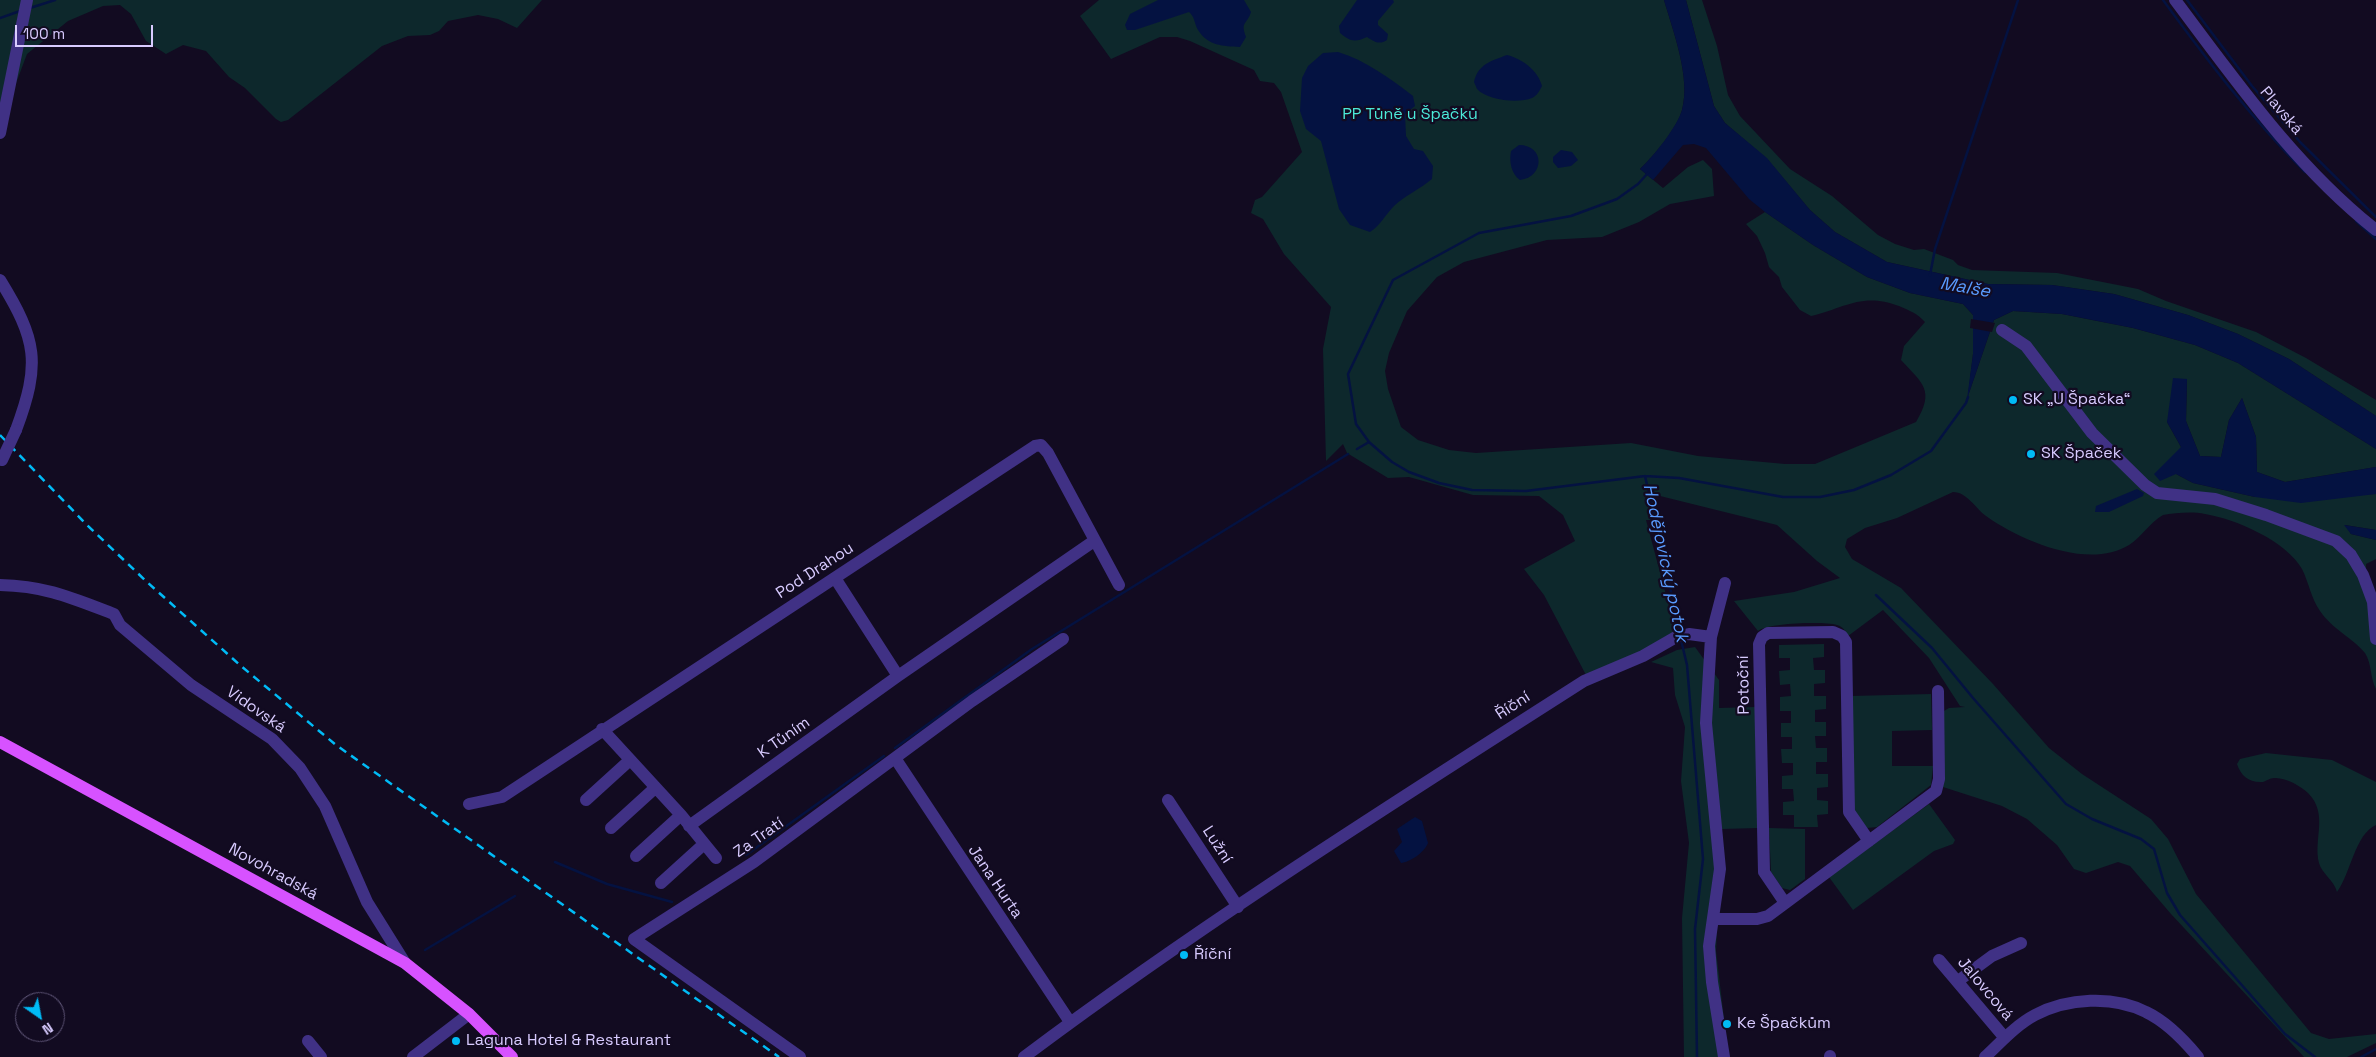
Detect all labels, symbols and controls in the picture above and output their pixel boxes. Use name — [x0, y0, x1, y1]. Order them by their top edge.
scale bar — [18, 15, 155, 47]
text: 100 m — [23, 24, 65, 43]
street label: Plavská — [2255, 83, 2307, 139]
park label: PP Tůně u Špačků — [1342, 105, 1478, 125]
water label: Malše — [1938, 273, 1992, 303]
place label: SK „U Špačka“ — [2023, 390, 2131, 410]
marker: SK „U Špačka“ — [2007, 394, 2019, 406]
place label: SK Špaček — [2041, 444, 2121, 464]
marker: SK Špaček — [2025, 448, 2037, 460]
water label: Hodějovický potok — [1638, 482, 1692, 644]
street label: Pod Drahou — [773, 539, 857, 603]
street label: Potoční — [1734, 655, 1754, 715]
street label: Vidovská — [223, 683, 289, 737]
street label: Říční — [1492, 688, 1534, 724]
street label: K Tůním — [754, 713, 814, 763]
street label: Za Tratí — [730, 814, 788, 862]
street label: Lužní — [1198, 823, 1236, 867]
street label: Novohradská — [225, 840, 321, 904]
street label: Jana Hurta — [963, 842, 1027, 922]
place label: Říční — [1194, 945, 1231, 965]
marker: Říční — [1178, 949, 1190, 961]
street label: Jalovcová — [1953, 953, 2017, 1025]
north arrow — [15, 992, 65, 1042]
place label: Ke Špačkům — [1737, 1014, 1831, 1034]
marker: Ke Špačkům — [1721, 1018, 1733, 1030]
text: N — [39, 1019, 56, 1039]
place label: Laguna Hotel & Restaurant — [466, 1031, 671, 1051]
marker: Laguna Hotel & Restaurant — [450, 1035, 462, 1047]

